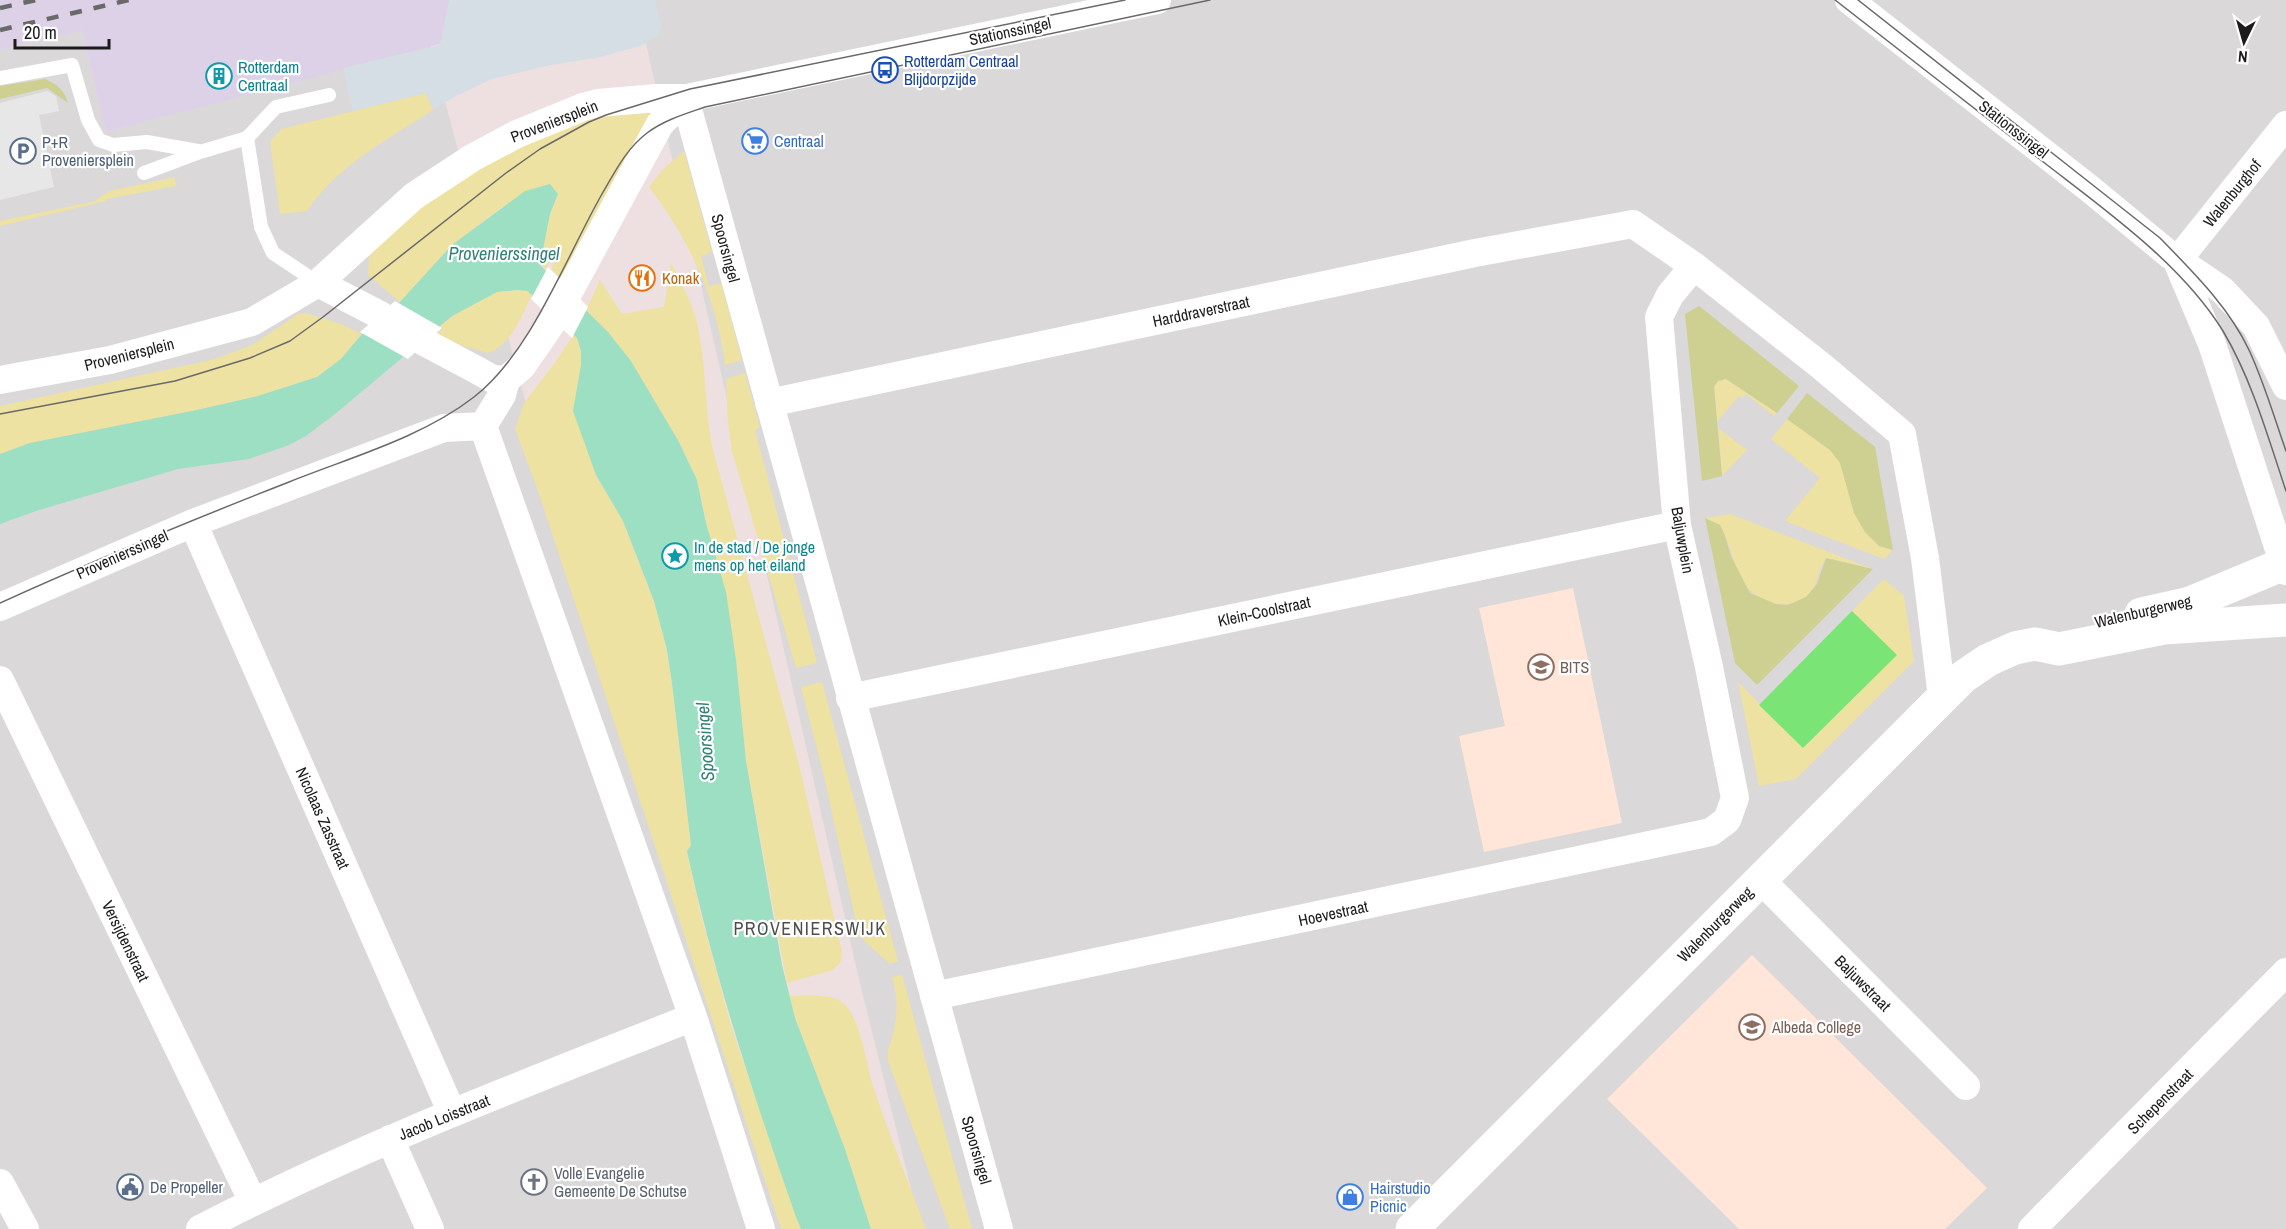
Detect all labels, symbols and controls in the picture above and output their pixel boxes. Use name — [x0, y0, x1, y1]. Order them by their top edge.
scale bar — [15, 12, 110, 50]
street label: Stationssingel — [967, 12, 1053, 50]
north arrow — [2214, 12, 2274, 72]
text: 20 m — [24, 20, 57, 45]
text: N — [2237, 46, 2248, 68]
place label: Rotterdam Centraal Blijdorpzijde — [904, 50, 1019, 90]
bus stop icon: Rotterdam Centraal Blijdorpzijde — [870, 55, 900, 85]
place label: Rotterdam Centraal — [238, 56, 299, 96]
building icon: Rotterdam Centraal — [204, 61, 234, 91]
street label: Proveniersplein — [507, 94, 601, 148]
street label: Stationssingel — [1974, 95, 2054, 163]
supermarket icon: Centraal — [740, 126, 770, 156]
place label: Centraal — [774, 130, 824, 152]
place label: P+R Proveniersplein — [42, 131, 134, 171]
parking icon: P+R Proveniersplein — [8, 136, 38, 166]
street label: Walenburghof — [2198, 154, 2266, 231]
street label: Spoorsingel — [706, 211, 746, 285]
water label: Provenierssingel — [449, 241, 560, 266]
restaurant icon: Konak — [627, 263, 657, 293]
place label: Konak — [662, 267, 700, 289]
street label: Harddraverstraat — [1151, 290, 1252, 332]
street label: Proveniersplein — [82, 332, 176, 376]
street label: Baljuwplein — [1666, 505, 1700, 575]
street label: Provenierssingel — [73, 524, 172, 584]
place label: In de stad / De jonge mens op het eiland — [694, 536, 815, 576]
place icon: In de stad / De jonge mens op het eiland — [660, 541, 690, 571]
street label: Walenburgerweg — [2092, 589, 2194, 633]
street label: Klein-Coolstraat — [1216, 590, 1313, 632]
school or university icon: BITS — [1526, 652, 1556, 682]
place label: BITS — [1560, 656, 1589, 678]
water label: Spoorsingel — [690, 701, 720, 782]
street label: Nicolaas Zasstraat — [291, 764, 355, 873]
street label: Walenburgerweg — [1672, 881, 1758, 967]
street label: Hoevestraat — [1296, 895, 1370, 931]
street label: Versijdenstraat — [97, 897, 155, 985]
district label: PROVENIERSWIJK — [733, 916, 887, 941]
street label: Baljuwstraat — [1830, 950, 1896, 1016]
school or university icon: Albeda College — [1737, 1012, 1767, 1042]
place label: Albeda College — [1771, 1016, 1861, 1038]
street label: Schepenstraat — [2122, 1063, 2198, 1139]
street label: Jacob Loisstraat — [395, 1089, 493, 1145]
street label: Spoorsingel — [957, 1113, 997, 1187]
place label: Volle Evangelie Gemeente De Schutse — [554, 1162, 687, 1202]
church icon: Volle Evangelie Gemeente De Schutse — [519, 1167, 549, 1197]
public building icon: De Propeller — [115, 1172, 145, 1202]
place label: De Propeller — [150, 1176, 224, 1198]
place label: Hairstudio Picnic — [1370, 1177, 1431, 1217]
shop icon: Hairstudio Picnic — [1335, 1182, 1365, 1212]

